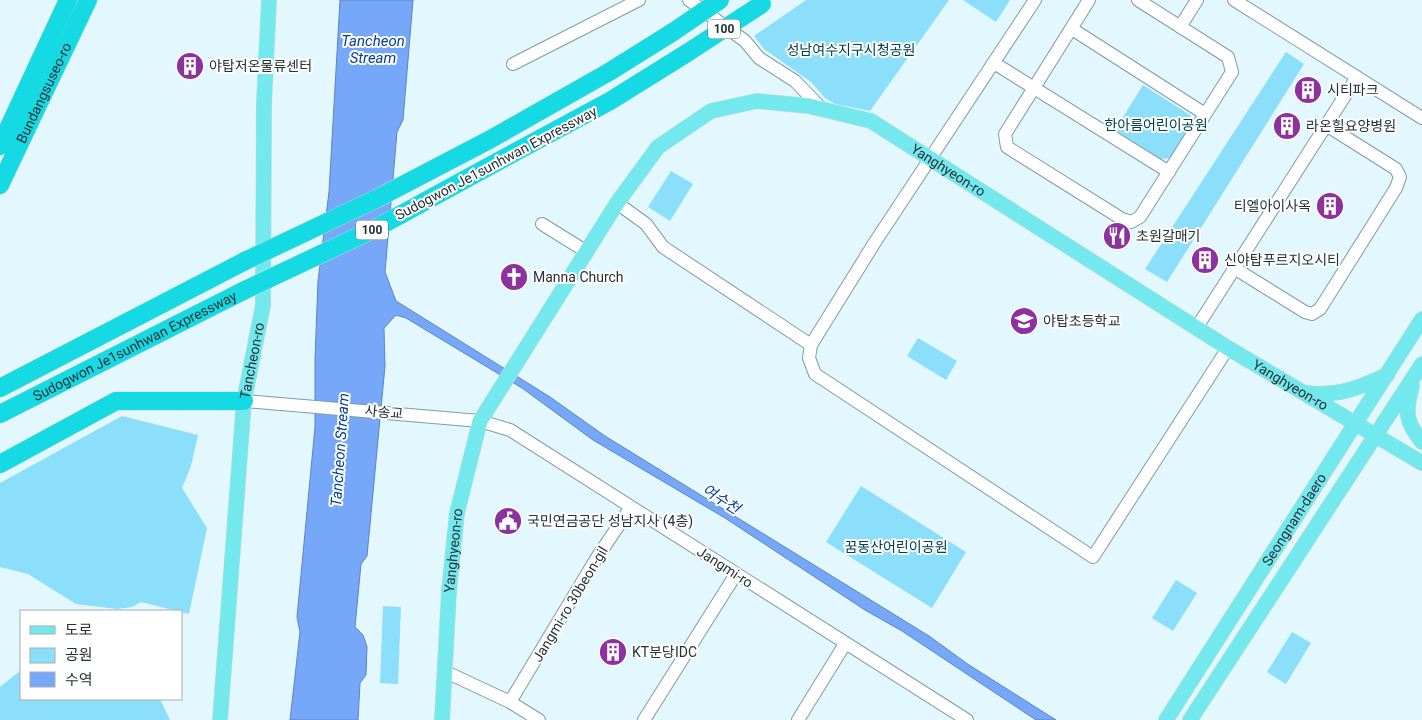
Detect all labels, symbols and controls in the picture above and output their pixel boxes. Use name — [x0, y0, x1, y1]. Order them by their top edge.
road number: 100 — [708, 20, 740, 38]
water label: Tancheon Stream — [341, 32, 405, 67]
street label: Bundangsuseo-ro — [13, 40, 75, 146]
park label: 성남여수지구시청공원 — [787, 42, 915, 58]
building icon: 야탑저온물류센터 — [175, 51, 205, 81]
place label: 야탑저온물류센터 — [209, 58, 312, 74]
building icon: 시티파크 — [1293, 75, 1323, 105]
place label: 시티파크 — [1327, 82, 1379, 98]
street label: Sudogwon Je1sunhwan Expressway — [392, 103, 600, 223]
building icon: 라온힐요양병원 — [1272, 111, 1302, 141]
park label: 한아름어린이공원 — [1104, 117, 1208, 133]
place label: 라온힐요양병원 — [1306, 118, 1396, 134]
street label: Yanghyeon-ro — [908, 141, 988, 200]
building icon: 티엘아이사옥 — [1315, 191, 1345, 221]
place label: 티엘아이사옥 — [1234, 198, 1311, 214]
road number: 100 — [356, 220, 388, 240]
restaurant icon: 초원갈매기 — [1102, 221, 1132, 251]
place label: 초원갈매기 — [1136, 228, 1200, 244]
building icon: 신야탑푸르지오시티 — [1190, 245, 1220, 275]
place label: 신야탑푸르지오시티 — [1224, 252, 1340, 268]
church icon: Manna Church — [499, 262, 529, 292]
place label: Manna Church — [533, 269, 624, 285]
street label: Sudogwon Je1sunhwan Expressway — [30, 287, 240, 404]
school or university icon: 야탑초등학교 — [1009, 306, 1039, 336]
place label: 야탑초등학교 — [1043, 313, 1120, 329]
street label: Tancheon-ro — [237, 321, 267, 400]
street label: Yanghyeon-ro — [1250, 356, 1331, 414]
water label: Tancheon Stream — [327, 393, 353, 507]
street label: 사송교 — [364, 402, 404, 422]
street label: Seongnam-daero — [1259, 470, 1329, 569]
water label: 여수천 — [699, 480, 745, 519]
street label: Yanghyeon-ro — [441, 506, 466, 594]
public building icon: 국민연금공단 성남지사 (4층) — [493, 506, 523, 536]
place label: 국민연금공단 성남지사 (4층) — [527, 513, 693, 530]
park label: 꿈동산어린이공원 — [844, 539, 948, 555]
street label: Jangmi-ro 30beon-gil — [529, 543, 611, 665]
street label: Jangmi-ro — [694, 543, 756, 591]
legend — [20, 610, 182, 700]
text: 도로 — [65, 621, 93, 639]
building icon: KT분당IDC — [598, 637, 628, 667]
place label: KT분당IDC — [632, 644, 697, 660]
text: 공원 — [65, 646, 93, 664]
text: 수역 — [65, 671, 93, 689]

